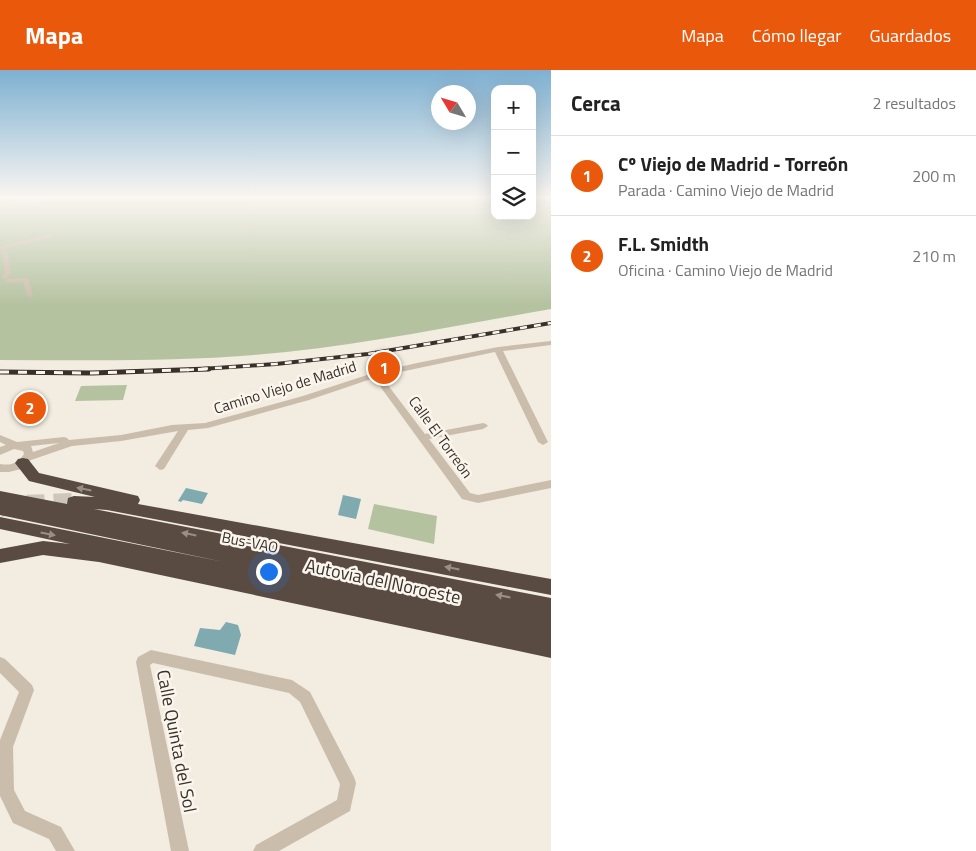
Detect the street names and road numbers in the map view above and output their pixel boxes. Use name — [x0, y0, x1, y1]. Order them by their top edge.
street label: Camino Viejo de Madrid — [211, 354, 359, 420]
street label: Calle El Torreón — [403, 391, 479, 483]
street label: Bus-VAO — [220, 525, 280, 559]
street label: Autovía del Noroeste — [303, 551, 463, 611]
street label: Calle Quinta del Sol — [150, 667, 204, 815]

